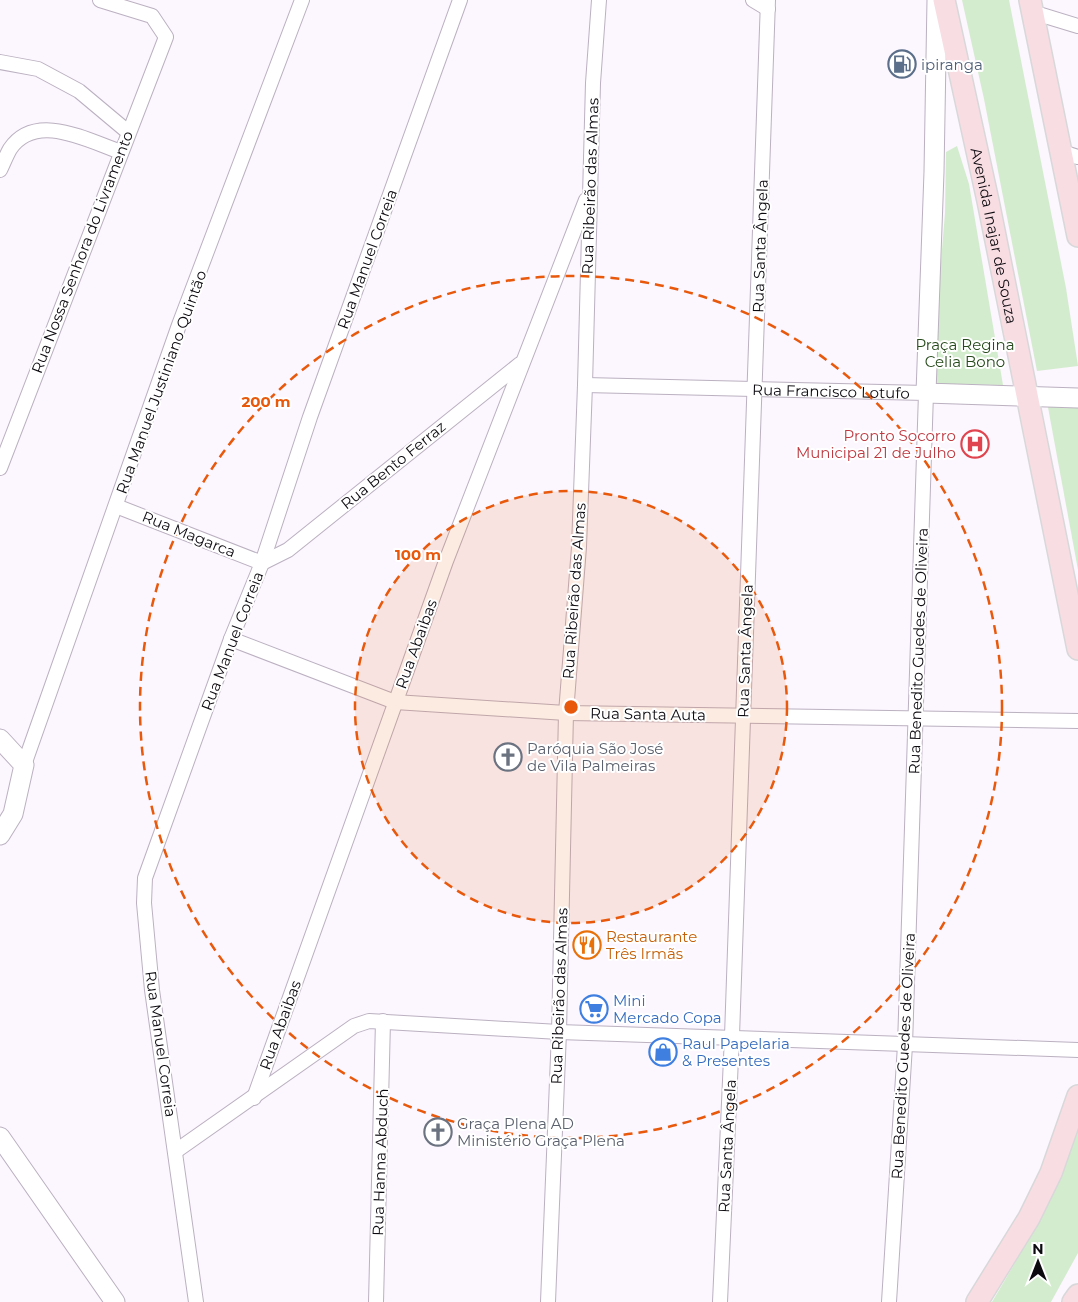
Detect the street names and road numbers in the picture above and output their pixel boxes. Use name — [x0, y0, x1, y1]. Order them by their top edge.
street label: Rua Ribeirão das Almas — [577, 97, 603, 275]
street label: Rua Nossa Senhora do Livramento — [27, 128, 137, 376]
street label: Avenida Inajar de Souza — [967, 146, 1022, 325]
street label: Rua Santa Ângela — [748, 179, 772, 313]
street label: Rua Manuel Correia — [333, 186, 401, 332]
street label: Rua Manuel Justiniano Quintão — [112, 268, 210, 496]
street label: Rua Francisco Lotufo — [752, 379, 910, 402]
street label: Rua Bento Ferraz — [337, 417, 450, 513]
street label: Rua Ribeirão das Almas — [558, 502, 590, 680]
street label: Rua Magarca — [139, 507, 239, 561]
street label: Rua Benedito Guedes de Oliveira — [904, 527, 932, 775]
street label: Rua Manuel Correia — [197, 569, 267, 713]
street label: Rua Santa Ângela — [733, 584, 757, 718]
street label: Rua Abaibas — [391, 597, 441, 691]
street label: Rua Santa Auta — [590, 703, 706, 725]
street label: Rua Ribeirão das Almas — [546, 907, 572, 1085]
street label: Rua Benedito Guedes de Oliveira — [887, 932, 919, 1180]
street label: Rua Manuel Correia — [141, 970, 181, 1118]
street label: Rua Abaibas — [255, 978, 305, 1072]
street label: Rua Santa Ângela — [714, 1079, 740, 1213]
street label: Rua Hanna Abduch — [368, 1088, 392, 1236]

